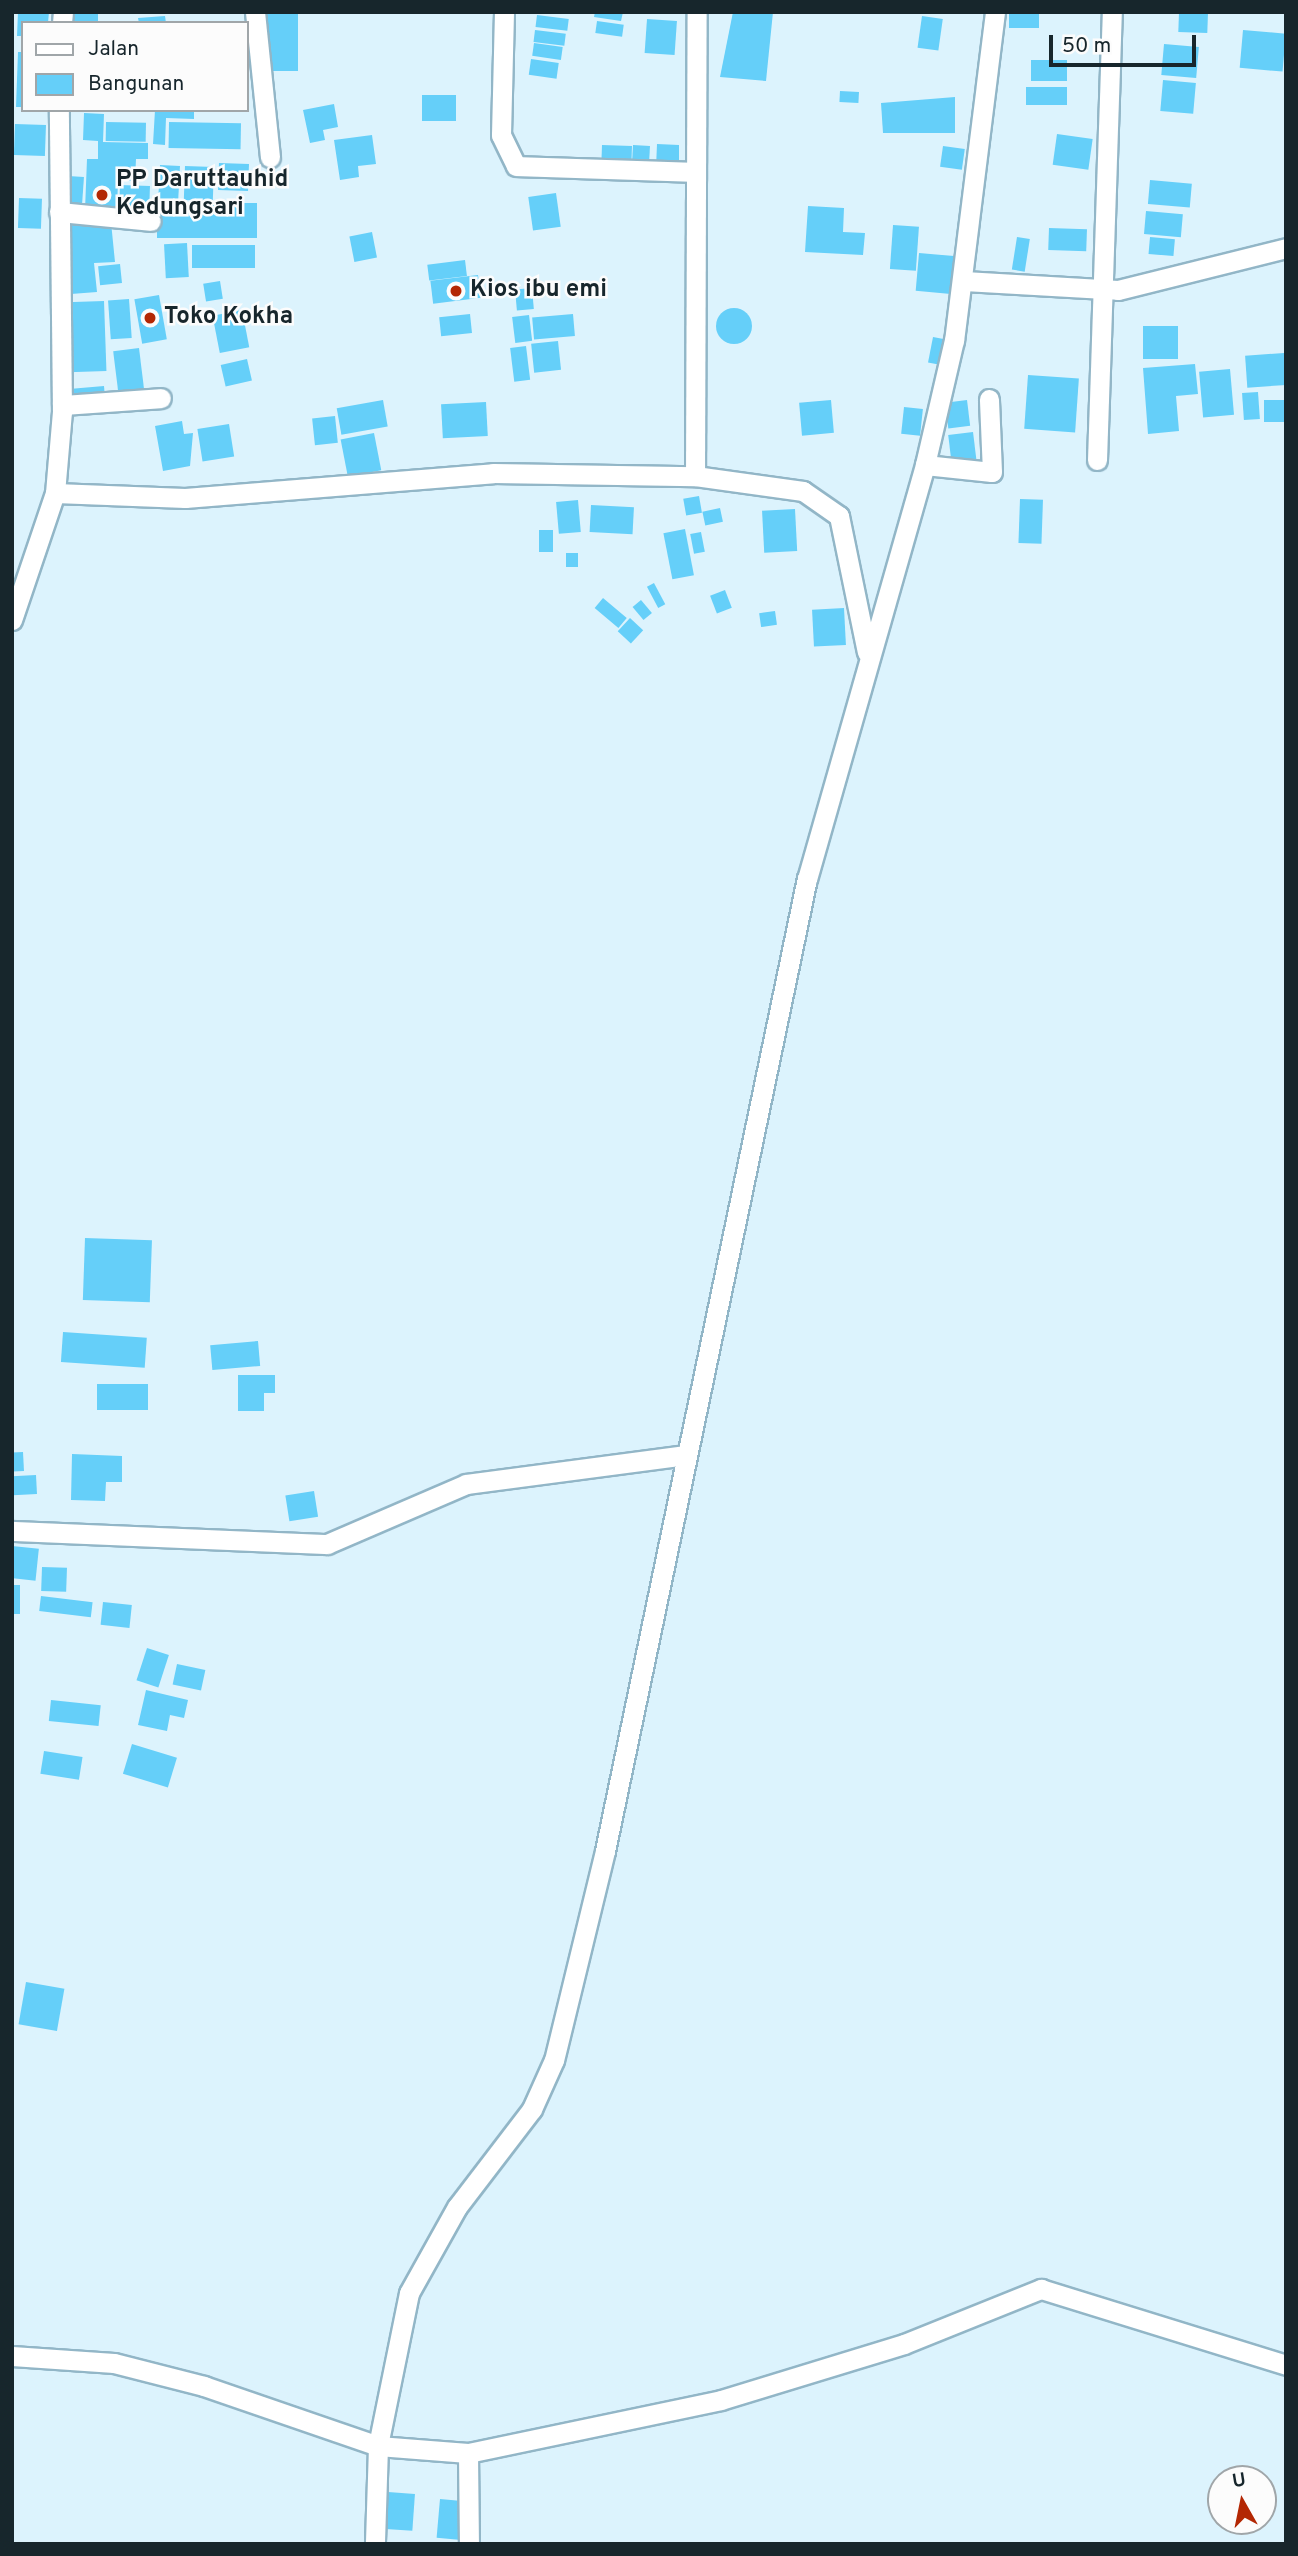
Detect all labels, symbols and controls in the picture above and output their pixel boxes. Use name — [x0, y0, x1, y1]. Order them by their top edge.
legend — [21, 21, 248, 112]
scale bar — [1053, 21, 1200, 65]
text: 50 m — [1062, 33, 1111, 60]
text: Jalan — [88, 36, 139, 63]
text: Bangunan — [88, 71, 184, 98]
place label: PP Daruttauhid Kedungsari — [116, 167, 288, 223]
marker: PP Daruttauhid Kedungsari — [94, 187, 110, 203]
place label: Kios ibu emi — [470, 277, 607, 305]
marker: Kios ibu emi — [448, 283, 464, 299]
place label: Toko Kokha — [164, 304, 293, 332]
marker: Toko Kokha — [142, 310, 158, 326]
north arrow — [1207, 2465, 1277, 2535]
text: U — [1230, 2468, 1248, 2494]

